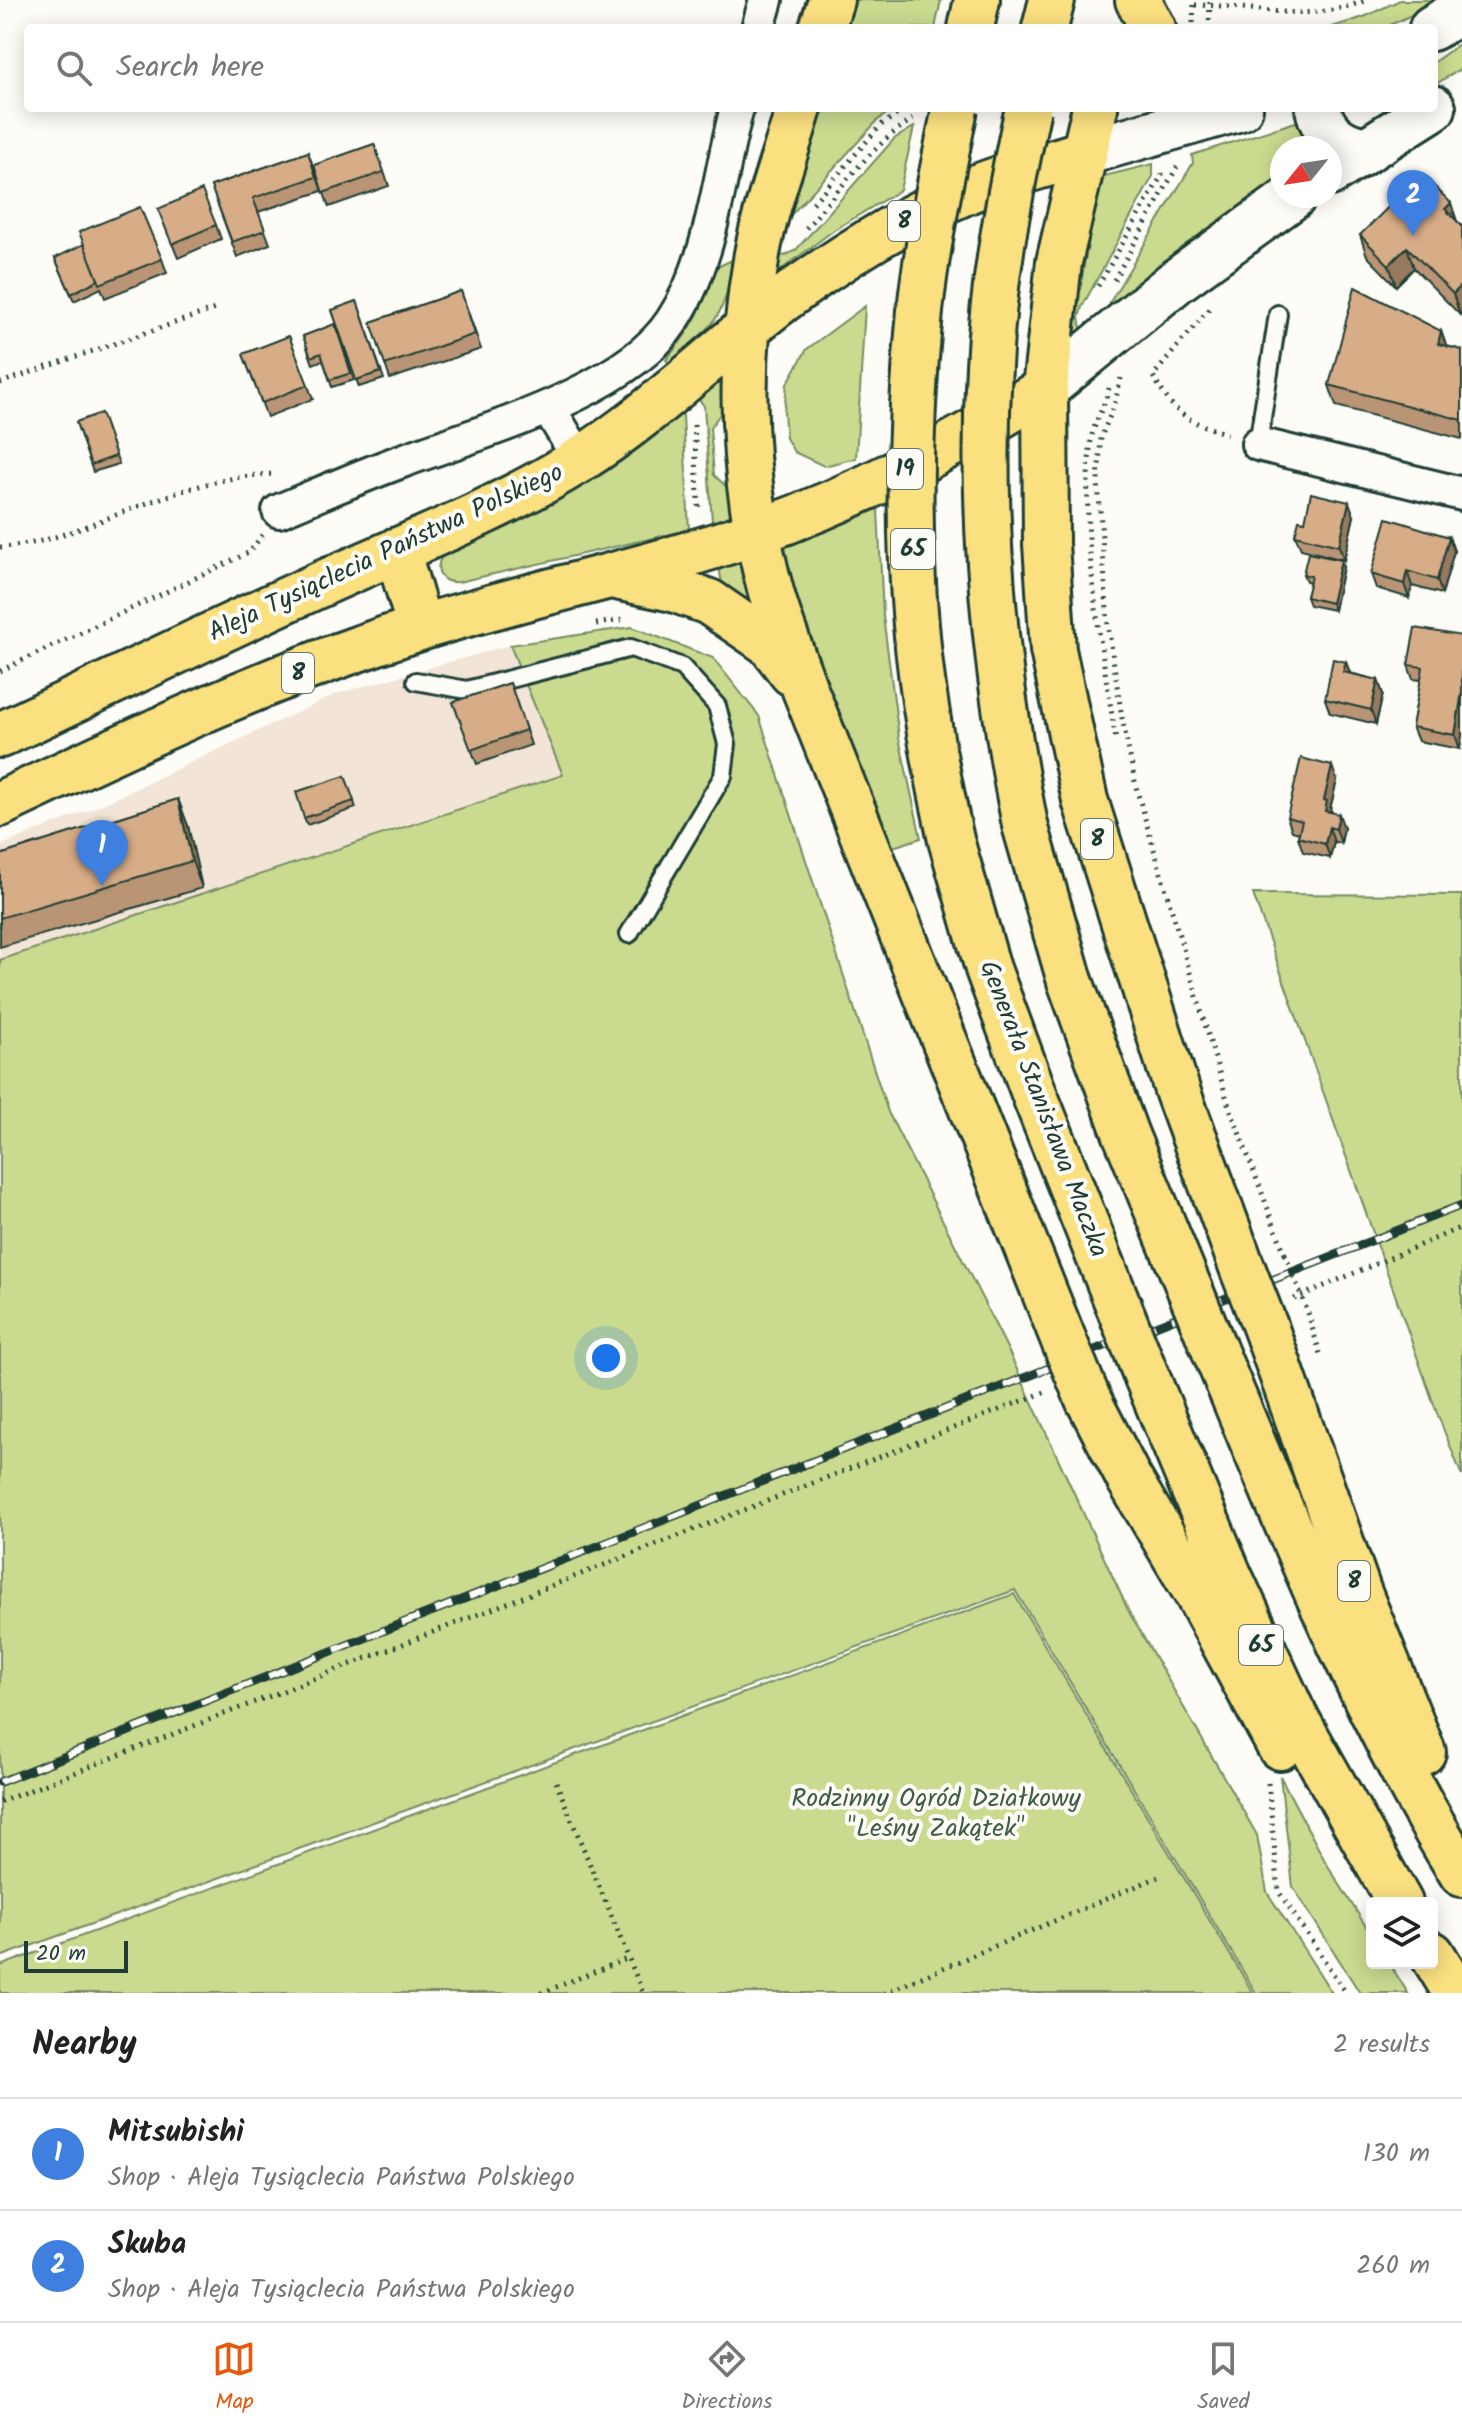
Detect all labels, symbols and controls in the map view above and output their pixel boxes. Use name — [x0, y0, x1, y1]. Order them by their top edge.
search box — [24, 24, 1438, 112]
text: Search here — [116, 44, 264, 92]
icon: search — [52, 46, 96, 90]
north arrow — [1270, 136, 1342, 208]
pin: 2 — [1387, 170, 1439, 236]
road number: 8 — [888, 201, 920, 241]
road number: 19 — [887, 449, 923, 489]
street label: Aleja Tysiąclecia Państwa Polskiego — [201, 452, 571, 654]
road number: 65 — [891, 529, 935, 569]
road number: 8 — [282, 653, 314, 693]
road number: 8 — [1081, 819, 1113, 859]
pin: 1 — [76, 820, 128, 886]
street label: Generała Stanisława Maczka — [967, 954, 1119, 1264]
your location — [586, 1338, 626, 1378]
road number: 8 — [1338, 1561, 1370, 1601]
road number: 65 — [1239, 1625, 1283, 1665]
park label: Rodzinny Ogród Działkowy "Leśny Zakątek" — [791, 1778, 1082, 1850]
map controls — [1366, 1897, 1438, 1969]
button: layers — [1366, 1897, 1438, 1969]
scale bar — [24, 1937, 128, 1973]
text: 20 m — [36, 1937, 86, 1972]
text: Nearby — [32, 2018, 137, 2072]
text: 2 results — [1333, 2024, 1430, 2066]
text: Mitsubishi — [108, 2109, 244, 2157]
text: 1 — [54, 2133, 62, 2175]
text: 130 m — [1363, 2133, 1430, 2175]
text: Shop · Aleja Tysiąclecia Państwa Polskiego — [108, 2157, 575, 2199]
text: Skuba — [108, 2221, 186, 2269]
text: 2 — [50, 2245, 66, 2287]
text: 260 m — [1356, 2245, 1430, 2287]
text: Shop · Aleja Tysiąclecia Państwa Polskiego — [108, 2269, 575, 2311]
tab: Map — [212, 2337, 256, 2420]
tab: Directions — [681, 2337, 773, 2420]
tab: Saved — [1197, 2337, 1250, 2420]

